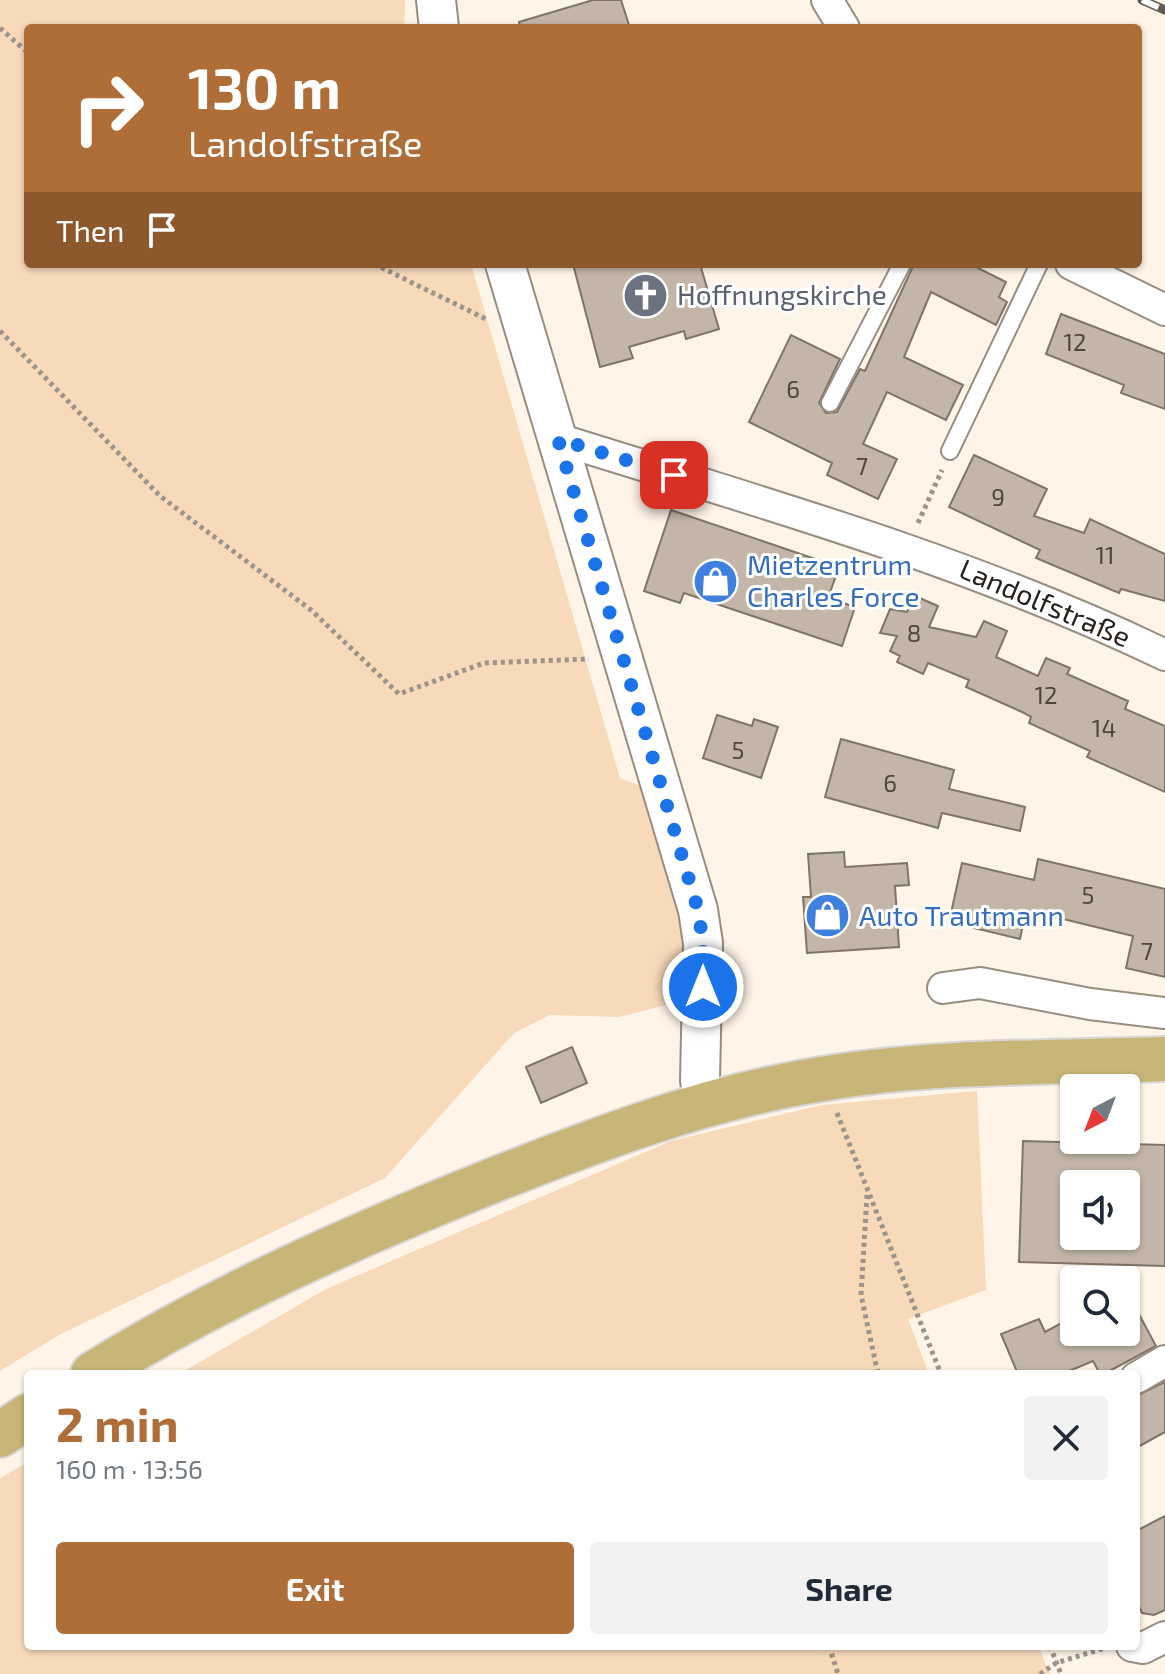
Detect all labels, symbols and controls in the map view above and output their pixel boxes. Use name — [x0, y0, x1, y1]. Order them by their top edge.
text: 130 m — [188, 53, 341, 120]
icon: right — [56, 56, 160, 160]
text: Landolfstraße — [188, 121, 422, 164]
icon: arrive — [140, 208, 184, 252]
text: Then — [56, 212, 124, 248]
church icon: Hoffnungskirche — [622, 271, 670, 319]
place label: Hoffnungskirche — [677, 277, 887, 311]
house number: 12 — [1063, 327, 1087, 356]
house number: 6 — [786, 374, 800, 403]
pin — [640, 441, 708, 509]
house number: 7 — [856, 451, 868, 480]
icon: arrive — [652, 453, 696, 497]
house number: 9 — [991, 482, 1005, 511]
house number: 11 — [1095, 540, 1115, 569]
place label: Mietzentrum Charles Force — [747, 547, 920, 613]
street label: Landolfstraße — [955, 551, 1136, 653]
shop icon: Mietzentrum Charles Force — [692, 557, 740, 605]
house number: 8 — [907, 618, 921, 647]
house number: 12 — [1034, 680, 1058, 709]
house number: 14 — [1092, 713, 1116, 742]
house number: 5 — [732, 735, 744, 764]
house number: 6 — [883, 768, 897, 797]
house number: 5 — [1082, 880, 1094, 909]
shop icon: Auto Trautmann — [804, 892, 852, 940]
place label: Auto Trautmann — [859, 898, 1064, 932]
house number: 7 — [1141, 936, 1153, 965]
position arrow — [661, 945, 745, 1029]
north arrow — [1060, 1074, 1140, 1154]
map controls — [1060, 1074, 1140, 1346]
button: sound — [1060, 1170, 1140, 1250]
button: search — [1060, 1266, 1140, 1346]
text: 2 min — [56, 1394, 179, 1452]
button: close — [1024, 1396, 1108, 1480]
text: 160 m · 13:56 — [56, 1453, 203, 1484]
button: Exit — [56, 1542, 574, 1634]
button: Share — [590, 1542, 1108, 1634]

